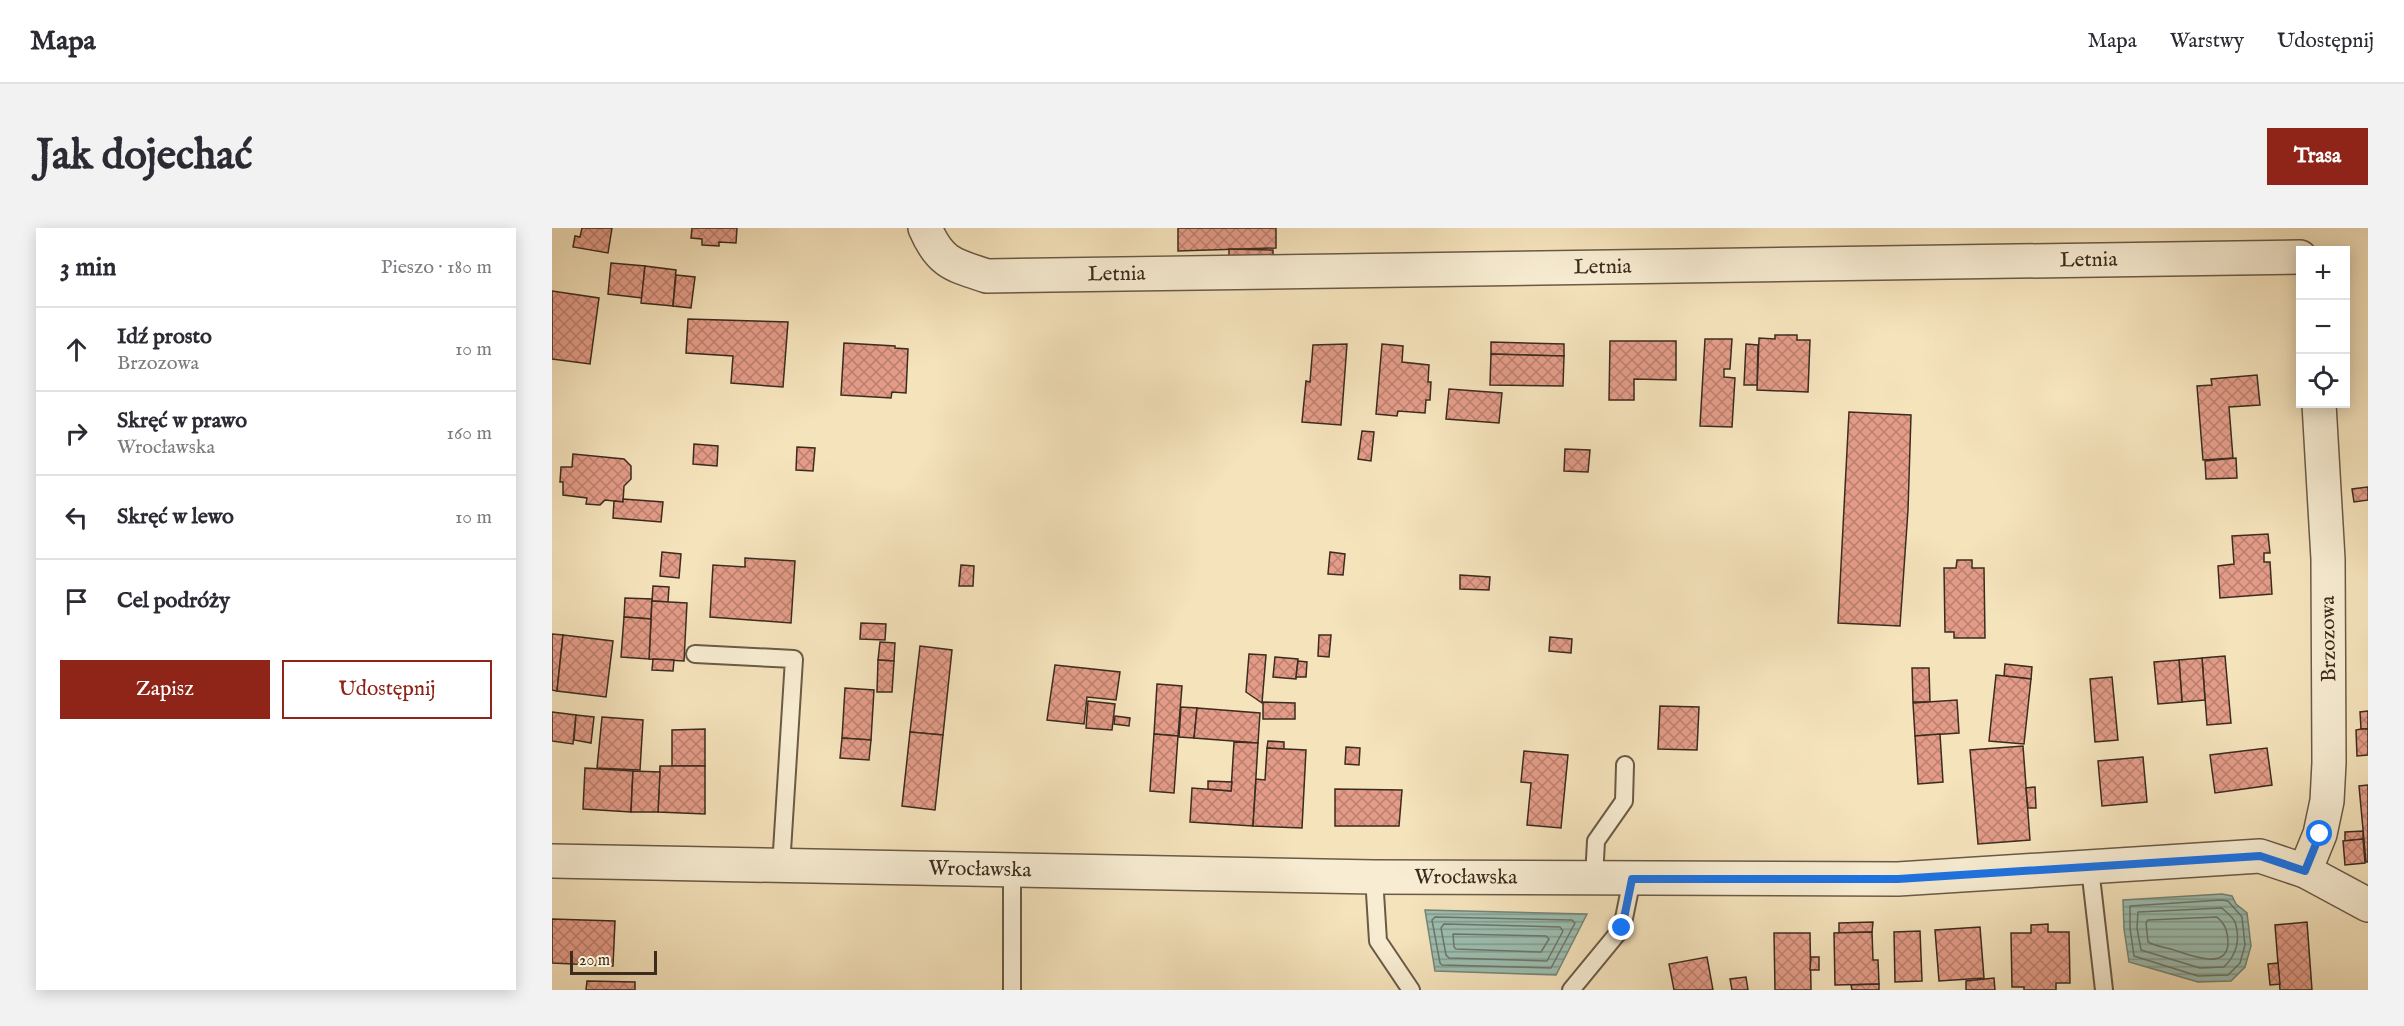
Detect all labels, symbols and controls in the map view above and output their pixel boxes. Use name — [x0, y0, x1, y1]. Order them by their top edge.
text: Mapa — [30, 24, 96, 59]
text: Mapa — [2087, 28, 2137, 55]
text: Warstwy — [2170, 28, 2244, 55]
text: Udostępnij — [2277, 28, 2374, 55]
button: Trasa — [2267, 128, 2368, 185]
text: Jak dojechać — [36, 130, 253, 183]
street label: Letnia — [2059, 246, 2119, 274]
map controls — [2296, 246, 2350, 408]
button: + — [2296, 246, 2350, 300]
text: 3 min — [60, 251, 116, 284]
street label: Letnia — [1573, 253, 1633, 281]
text: Pieszo · 180 m — [381, 255, 492, 280]
street label: Letnia — [1087, 260, 1147, 288]
button: − — [2296, 300, 2350, 354]
text: Idź prosto — [117, 323, 212, 351]
icon: ahead — [60, 333, 93, 366]
text: 10 m — [455, 337, 492, 362]
text: Brzozowa — [117, 351, 199, 376]
button: locate — [2296, 354, 2350, 408]
text: Skręć w prawo — [117, 407, 247, 435]
icon: right — [60, 417, 93, 450]
text: 160 m — [446, 421, 492, 446]
text: Wrocławska — [117, 435, 215, 460]
icon: left — [60, 501, 93, 534]
text: Skręć w lewo — [117, 503, 234, 531]
text: 10 m — [455, 505, 492, 530]
icon: arrive — [60, 585, 93, 618]
text: Cel podróży — [117, 587, 230, 615]
street label: Brzozowa — [2315, 595, 2343, 682]
button: Zapisz — [60, 660, 270, 719]
button: Udostępnij — [282, 660, 492, 719]
route start — [2306, 820, 2332, 846]
street label: Wrocławska — [928, 855, 1033, 884]
street label: Wrocławska — [1414, 864, 1518, 891]
route end — [1608, 914, 1634, 940]
scale bar — [570, 948, 657, 976]
text: 20 m — [579, 951, 610, 971]

